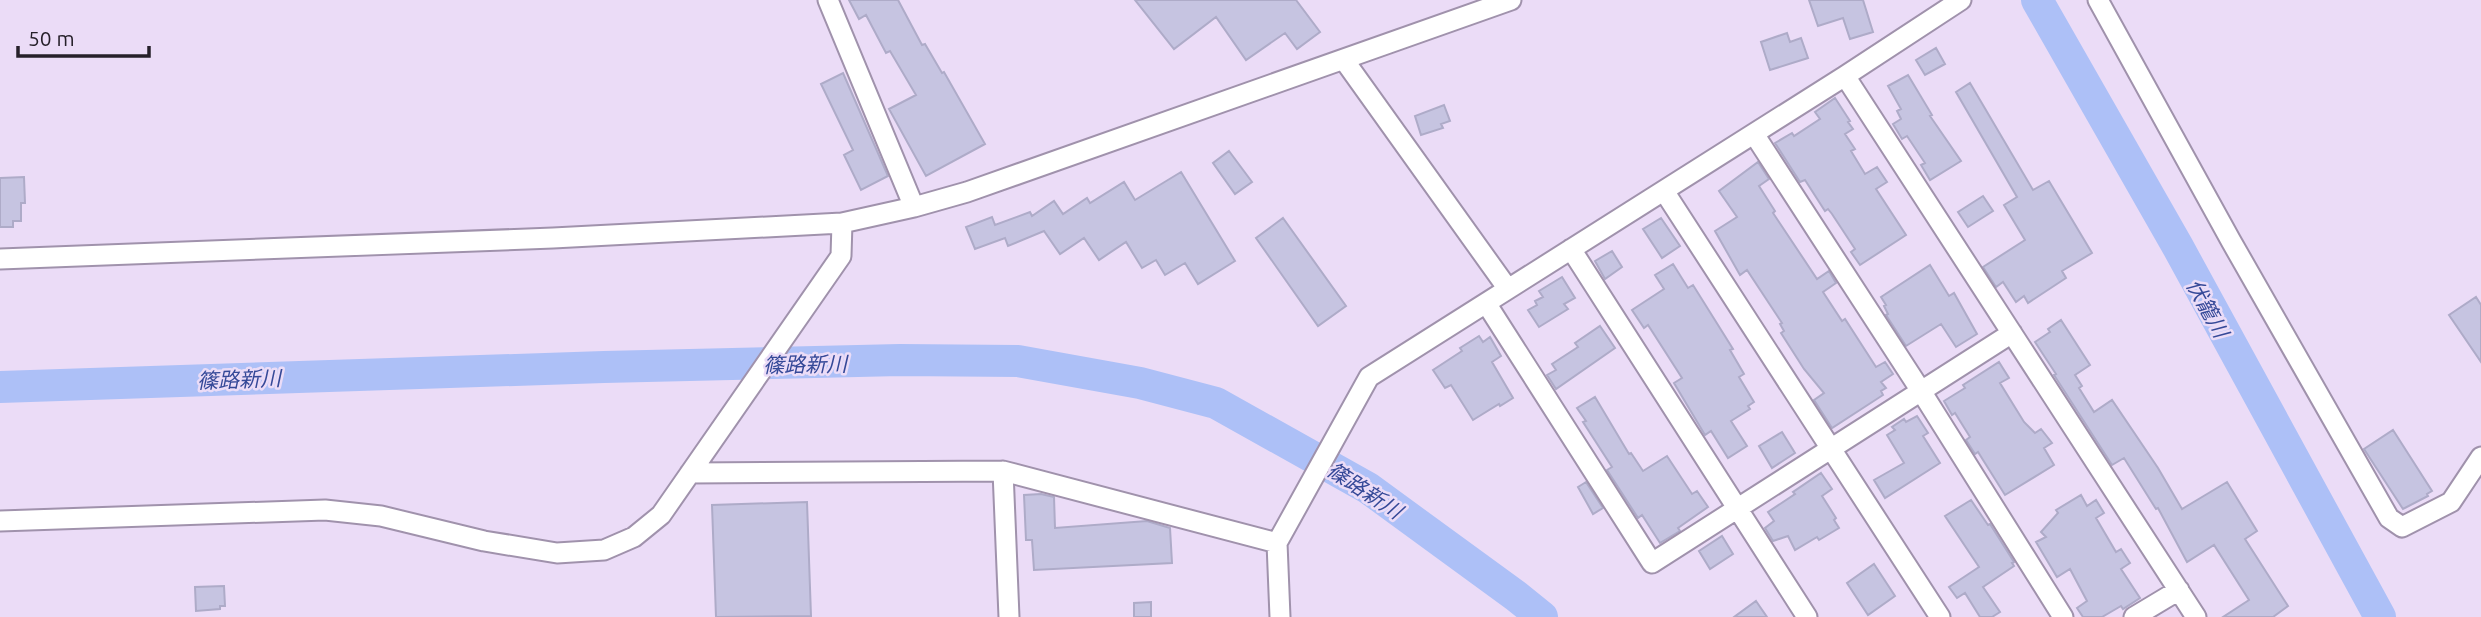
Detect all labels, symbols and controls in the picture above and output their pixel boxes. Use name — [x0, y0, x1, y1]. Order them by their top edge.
scale bar — [18, 14, 149, 58]
text: 50 m — [28, 26, 75, 50]
water label: 伏籠川 — [2182, 275, 2235, 343]
water label: 篠路新川 — [763, 351, 849, 377]
water label: 篠路新川 — [197, 365, 283, 392]
water label: 篠路新川 — [1323, 457, 1408, 524]

